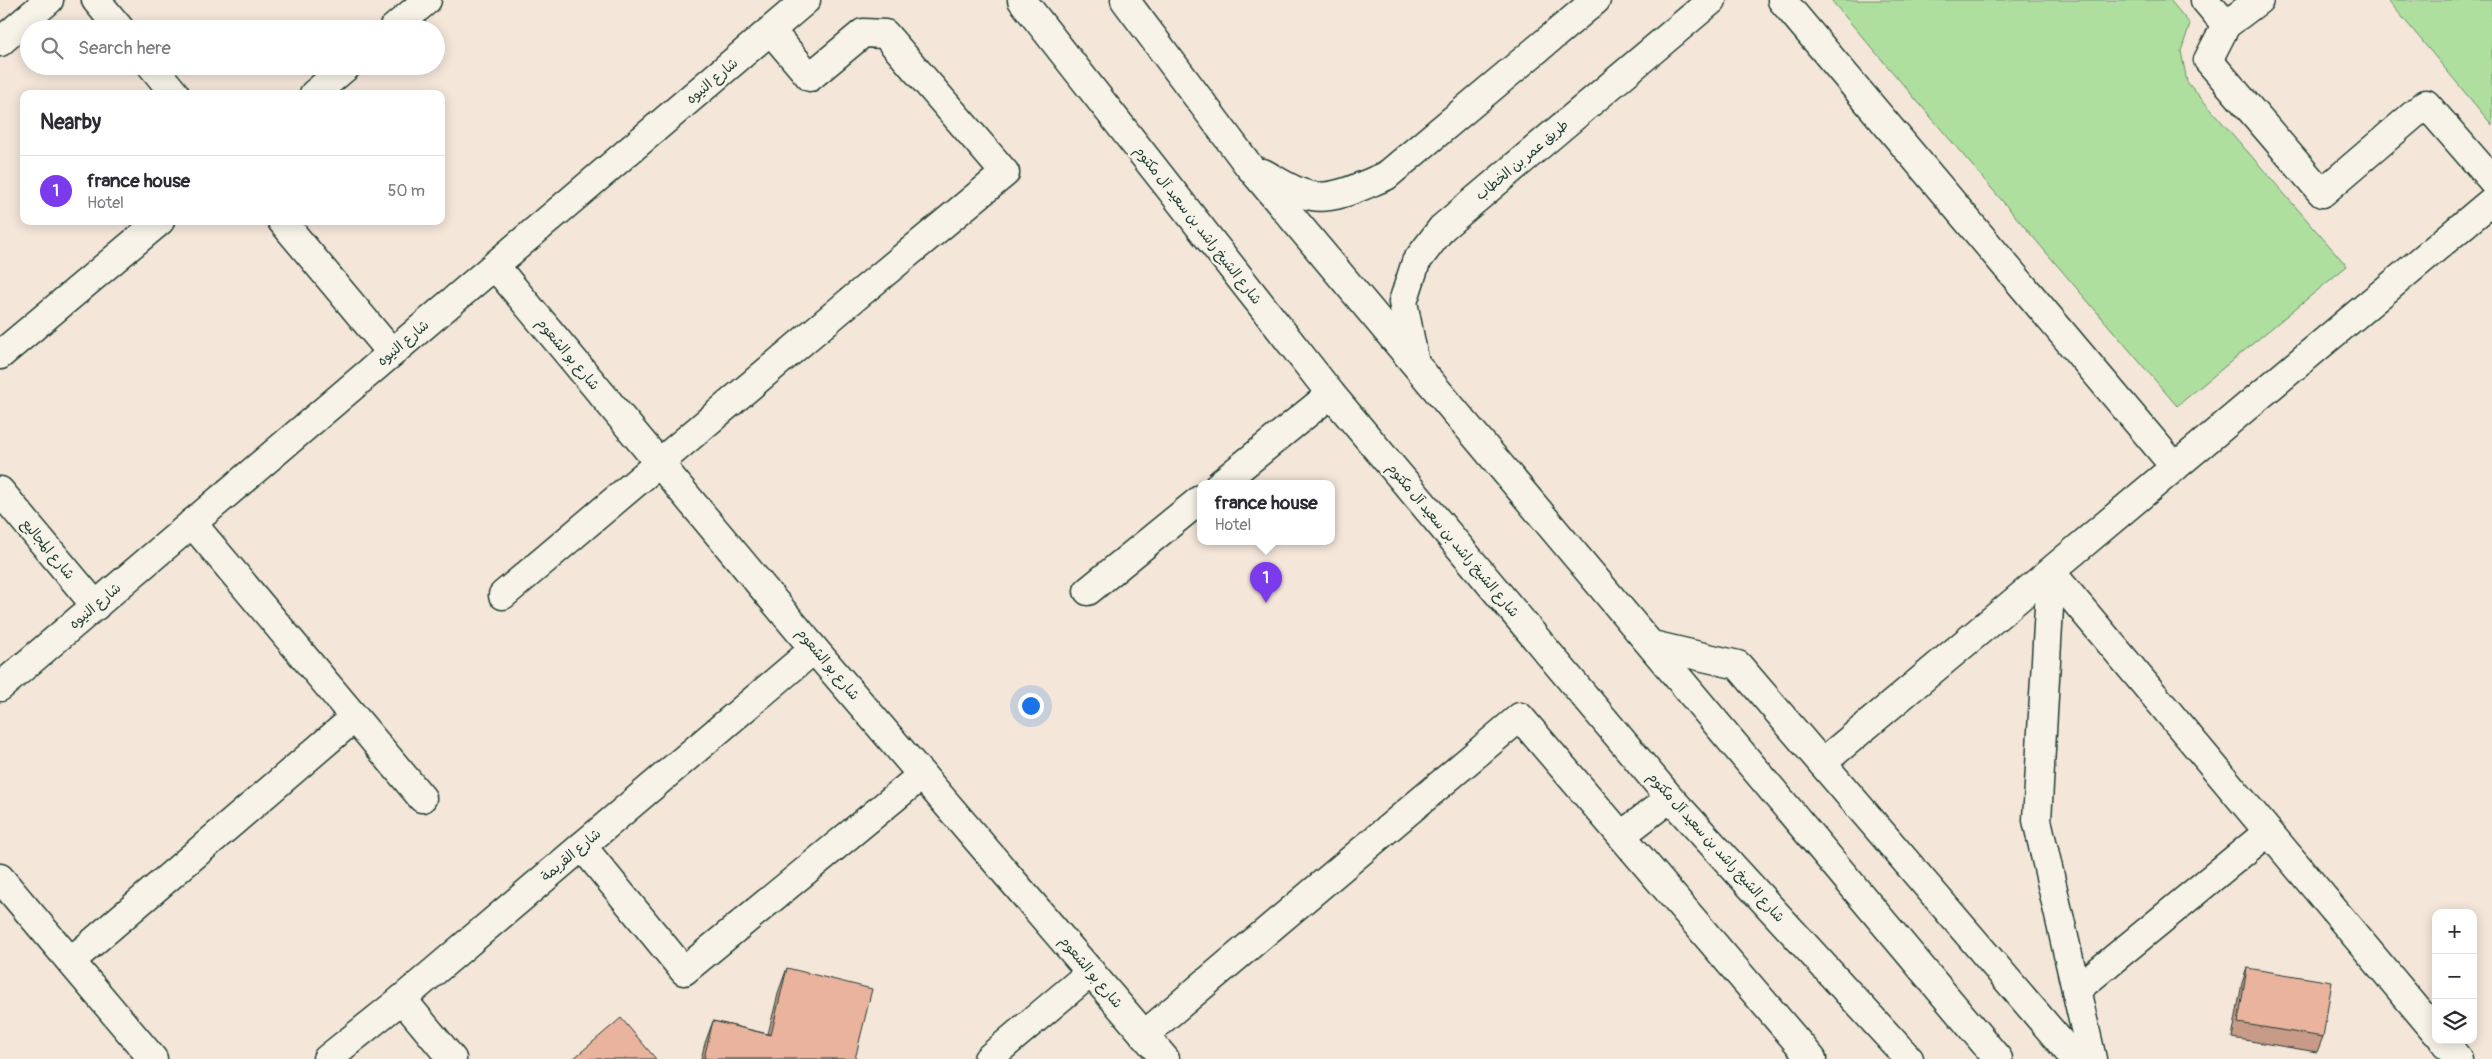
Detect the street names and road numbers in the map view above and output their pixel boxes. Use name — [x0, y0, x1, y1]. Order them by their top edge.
street label: شارع النيوه — [683, 54, 742, 108]
street label: طريق عمر بن الخطاب — [1472, 116, 1572, 204]
street label: شارع الشيخ راشد بن سعيد آل مكتوم — [1128, 142, 1265, 310]
street label: شارع بو الشعوم — [531, 314, 603, 395]
street label: شارع النيوه — [374, 316, 433, 370]
street label: شارع الشيخ راشد بن سعيد آل مكتوم — [1381, 459, 1523, 623]
street label: شارع المجاليع — [16, 515, 78, 584]
street label: شارع النيوه — [66, 579, 125, 633]
street label: شارع بو الشعوم — [791, 624, 863, 705]
street label: شارع الشيخ راشد بن سعيد آل مكتوم — [1642, 768, 1788, 928]
street label: شارع القريمة — [538, 825, 605, 886]
street label: شارع بو الشعوم — [1054, 932, 1126, 1013]

